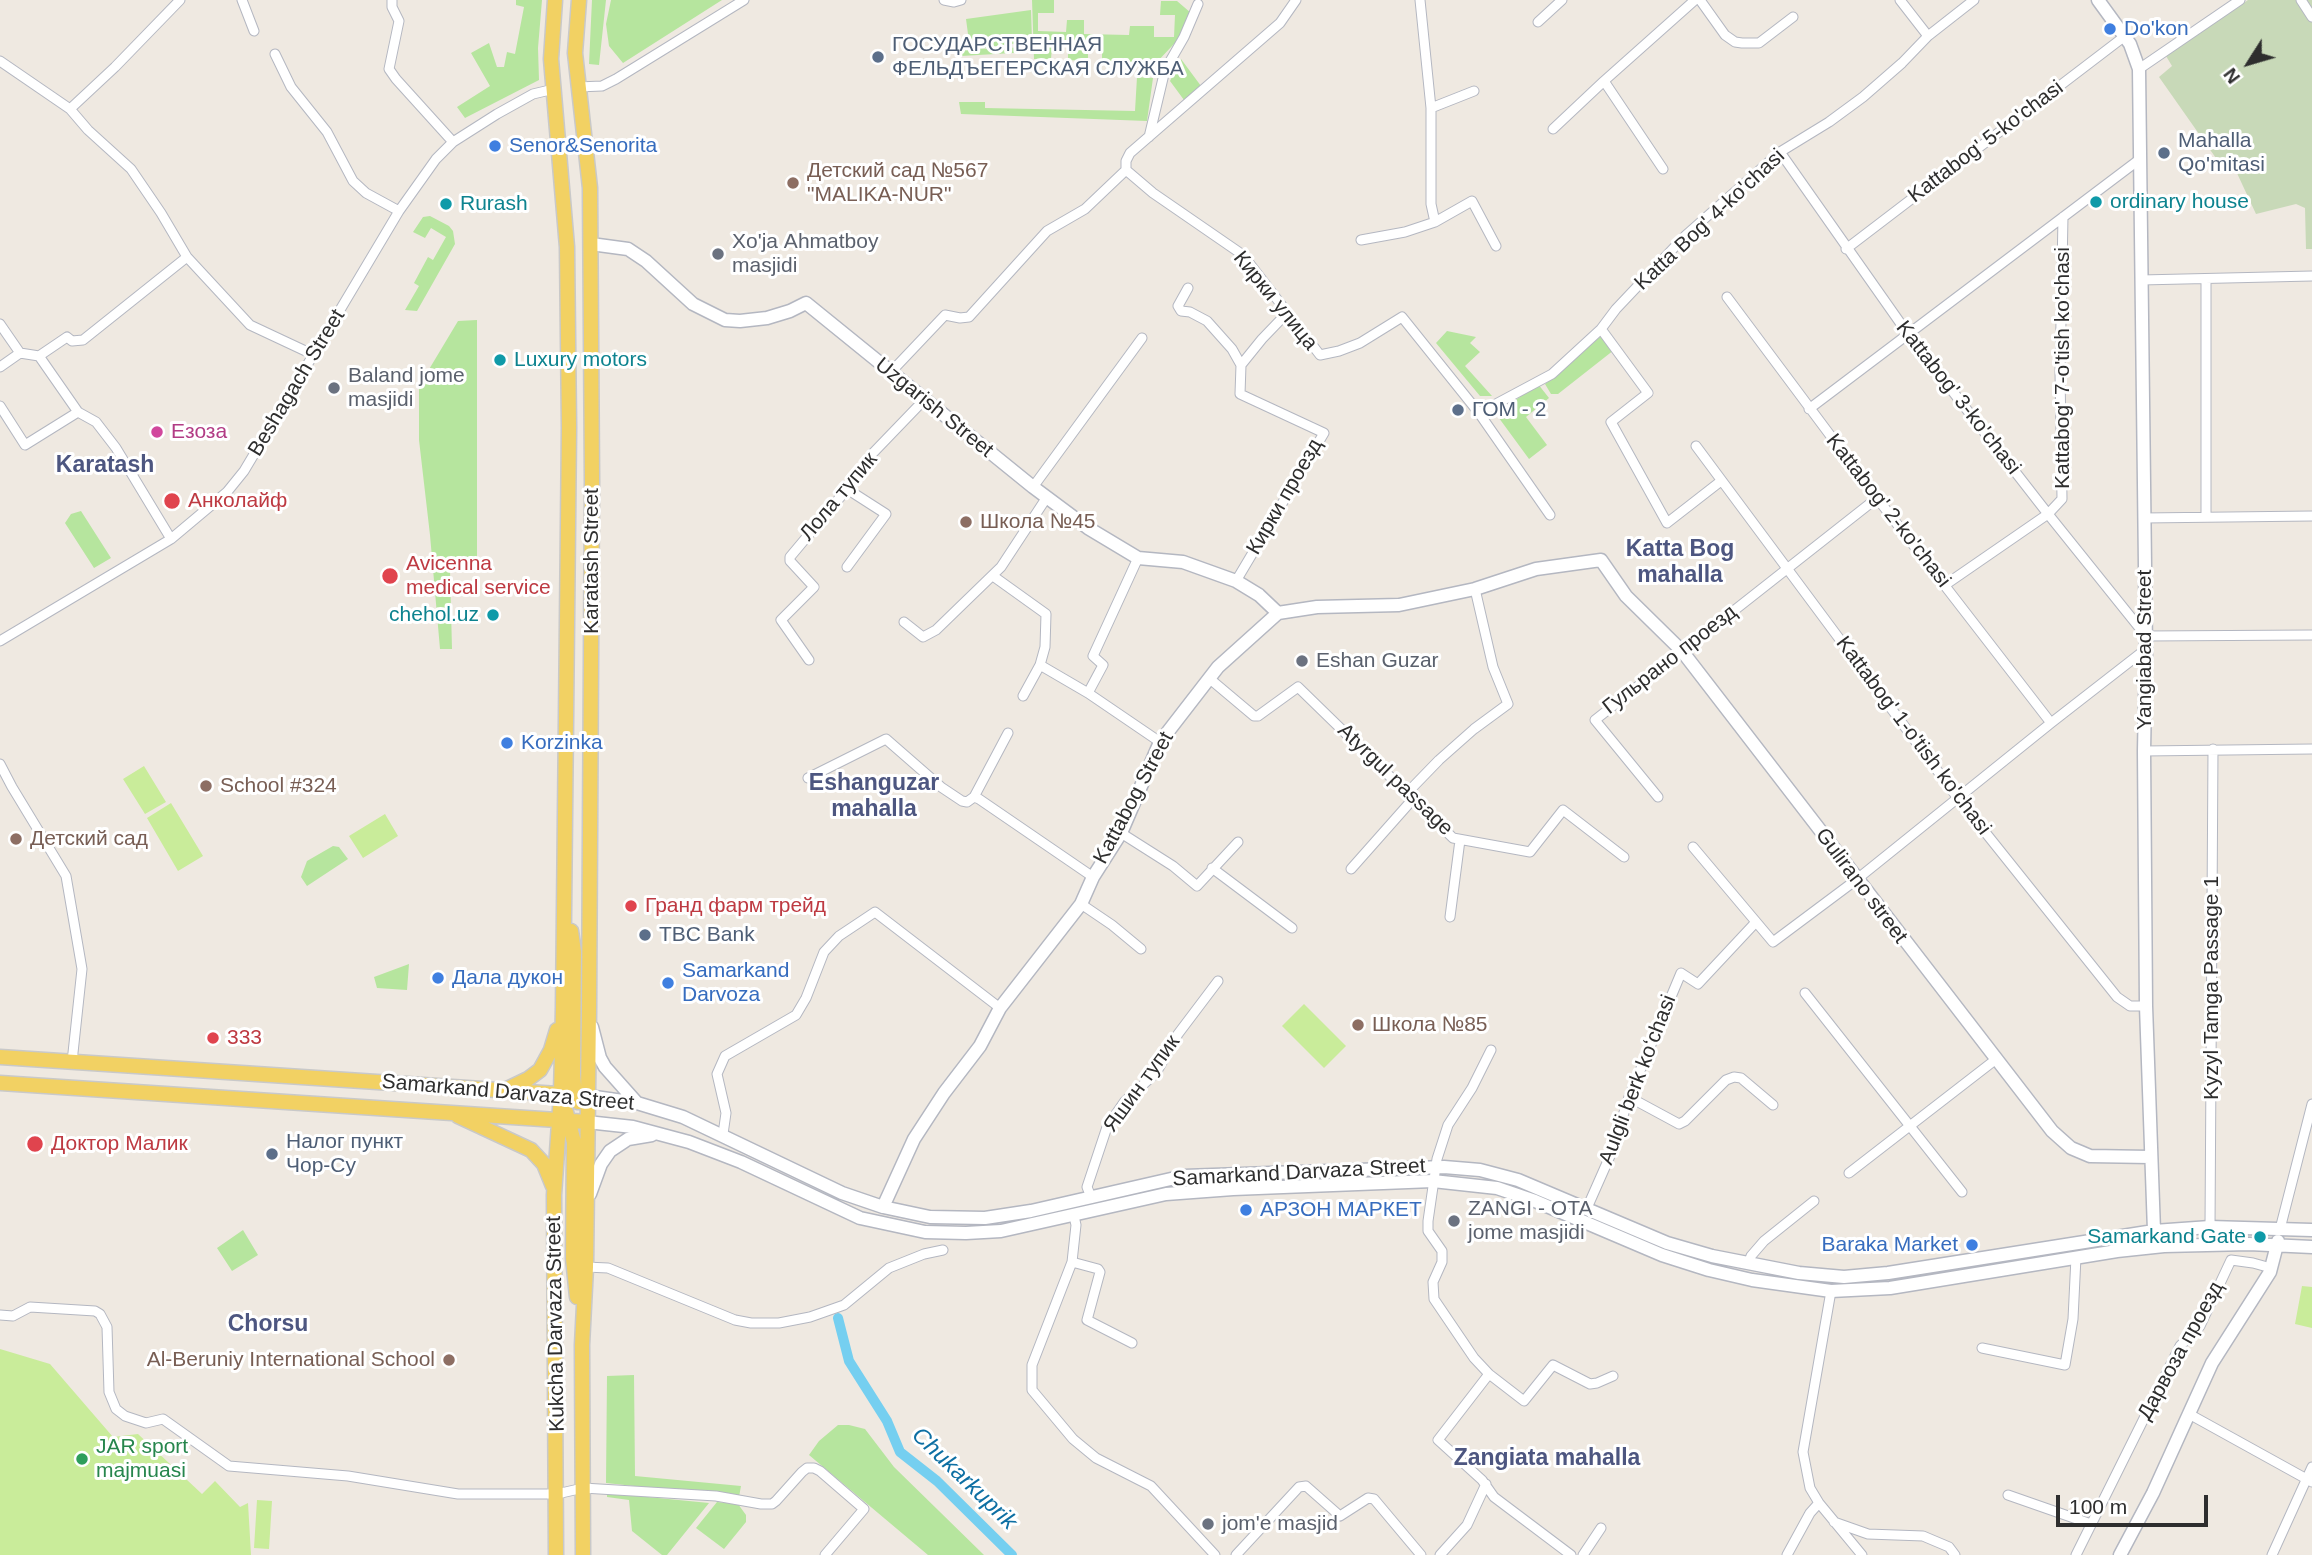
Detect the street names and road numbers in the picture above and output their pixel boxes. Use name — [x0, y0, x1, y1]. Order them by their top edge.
street label: Kattabog' 5-ko'chasi — [1903, 75, 2069, 209]
street label: Katta Bog' 4-ko'chasi — [1630, 144, 1790, 296]
street label: Кирки улица — [1227, 246, 1323, 356]
street label: Kattabog' 7-o'tish ko'chasi — [2050, 247, 2076, 489]
street label: Beshagach Street — [243, 305, 351, 461]
street label: Kattabog' 3-ko'chasi — [1890, 316, 2026, 480]
street label: Uzgarish Street — [870, 353, 998, 463]
street label: Kattabog' 2-ko'chasi — [1820, 429, 1956, 593]
street label: Кирки проезд — [1242, 435, 1328, 559]
street label: Лола тупик — [795, 448, 883, 546]
street label: Karatash Street — [579, 488, 605, 634]
street label: Yangiabad Street — [2132, 570, 2158, 730]
street label: Гульрано проезд — [1598, 600, 1742, 720]
street label: Kattabog' 1-o'tish ko'chasi — [1830, 632, 1996, 840]
street label: Atyrgul passage — [1332, 719, 1458, 841]
street label: Kattabog Street — [1089, 728, 1179, 868]
street label: Gulirano street — [1809, 823, 1913, 949]
street label: Kyzyl Tamga Passage 1 — [2199, 876, 2225, 1100]
street label: Aulgli berk koʻchasi — [1594, 992, 1682, 1168]
street label: Яшин тупик — [1098, 1031, 1186, 1137]
street label: Samarkand Darvaza Street — [381, 1069, 635, 1117]
street label: Samarkand Darvaza Street — [1172, 1154, 1426, 1192]
street label: Kukcha Darvaza Street — [542, 1216, 570, 1432]
street label: Дарвоза проезд — [2133, 1277, 2229, 1425]

